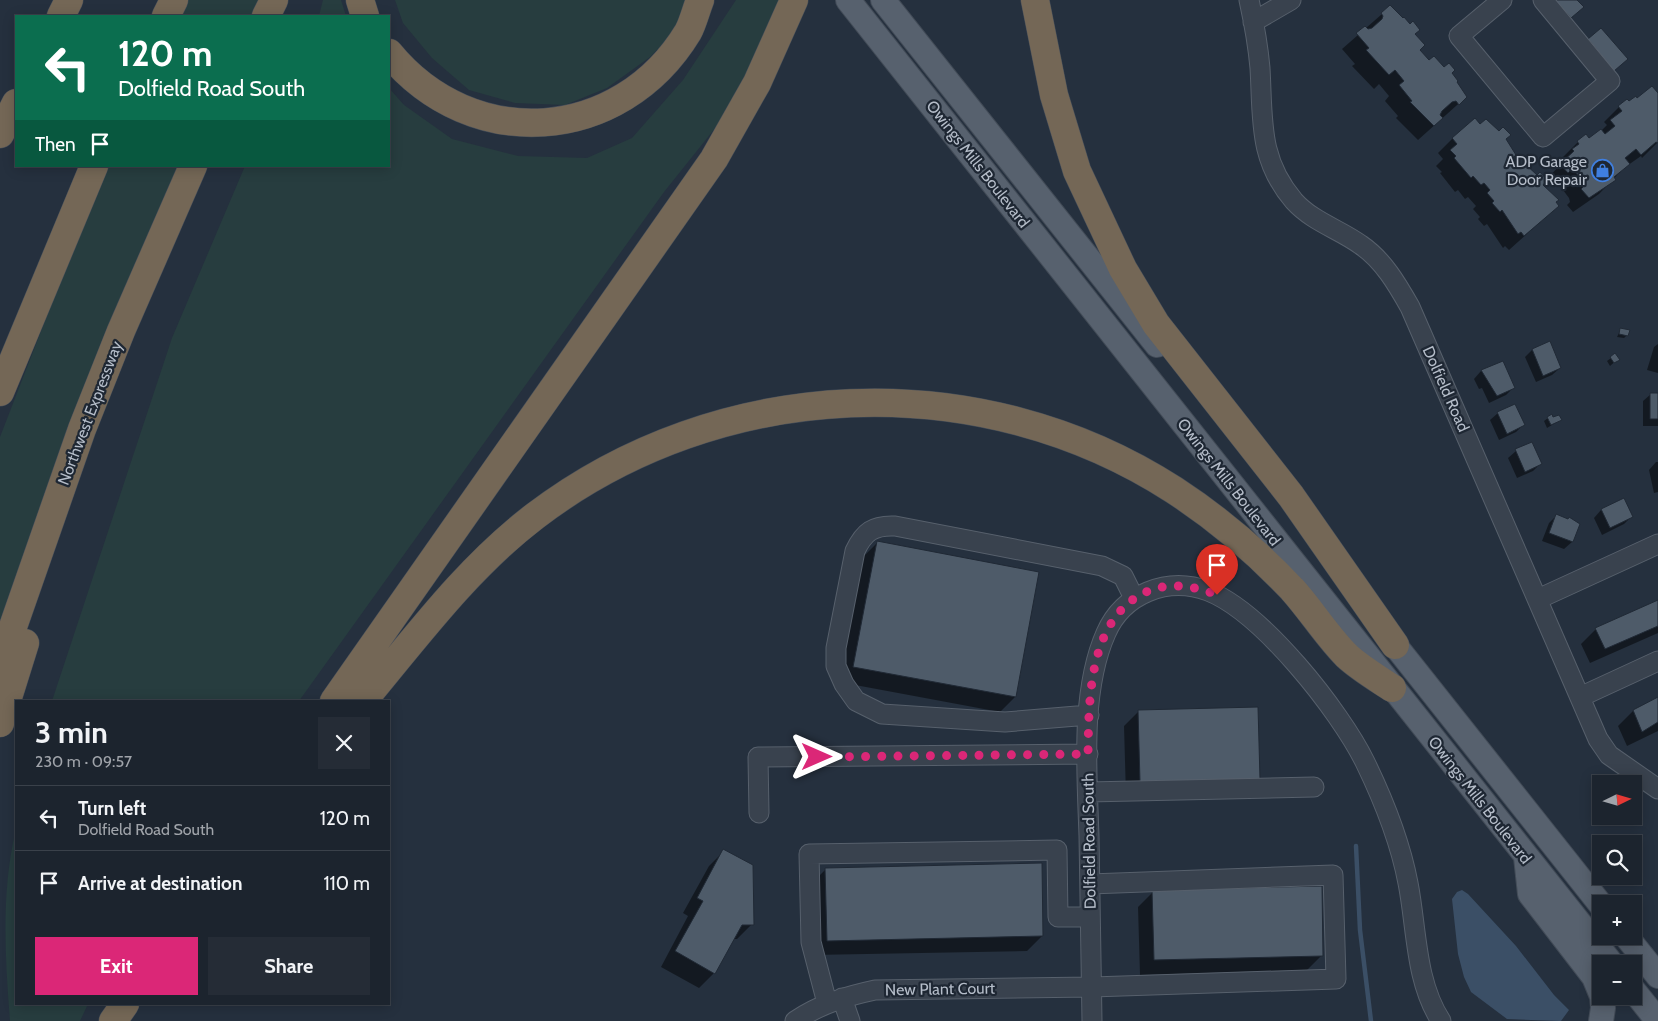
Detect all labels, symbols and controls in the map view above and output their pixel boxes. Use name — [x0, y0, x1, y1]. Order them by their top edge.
text: 120 m — [118, 32, 212, 75]
icon: left — [35, 35, 100, 100]
text: Dolfield Road South — [118, 75, 305, 102]
street label: Owings Mills Boulevard — [922, 97, 1034, 231]
icon: arrive — [86, 130, 114, 158]
text: Then — [35, 133, 76, 156]
place label: ADP Garage Door Repair — [1506, 152, 1588, 189]
shop icon: ADP Garage Door Repair — [1591, 158, 1615, 182]
street label: Northwest Expressway — [54, 338, 126, 488]
street label: Dolfield Road — [1419, 343, 1473, 435]
street label: Owings Mills Boulevard — [1173, 415, 1285, 549]
pin — [1196, 544, 1238, 595]
icon: arrive — [1203, 551, 1231, 579]
text: 3 min — [35, 714, 108, 751]
button: close — [318, 717, 370, 769]
position arrow — [790, 730, 842, 782]
street label: Owings Mills Boulevard — [1424, 733, 1536, 867]
text: 230 m · 09:57 — [35, 752, 132, 771]
street label: Dolfield Road South — [1078, 773, 1100, 909]
north arrow — [1592, 775, 1642, 825]
map controls — [1592, 775, 1642, 1005]
text: Turn left — [78, 797, 146, 820]
icon: left — [35, 804, 63, 832]
text: 120 m — [320, 807, 370, 830]
text: Dolfield Road South — [78, 820, 214, 839]
button: search — [1592, 835, 1642, 885]
icon: arrive — [35, 869, 63, 897]
text: Arrive at destination — [78, 872, 242, 895]
text: 110 m — [323, 872, 370, 895]
button: + — [1592, 895, 1642, 945]
button: Exit — [35, 937, 198, 995]
button: Share — [208, 937, 370, 995]
button: − — [1592, 955, 1642, 1005]
street label: New Plant Court — [885, 979, 996, 999]

